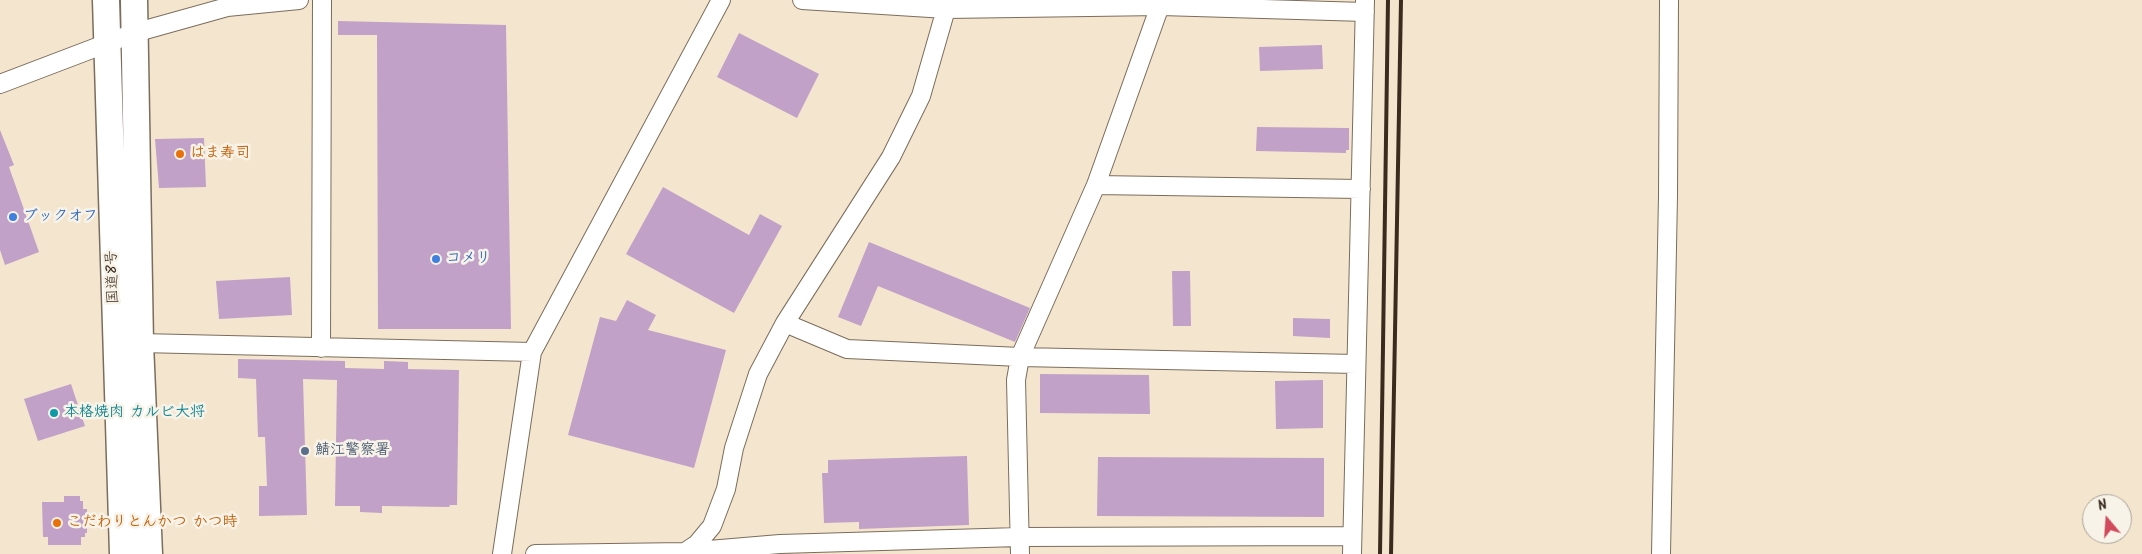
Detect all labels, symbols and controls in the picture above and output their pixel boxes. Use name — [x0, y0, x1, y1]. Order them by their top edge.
place label: はま寿司 — [190, 145, 250, 163]
marker: はま寿司 — [174, 148, 186, 160]
place label: ブックオフ — [23, 208, 98, 226]
marker: ブックオフ — [7, 211, 19, 223]
street label: 国道8号 — [104, 250, 124, 304]
place label: コメリ — [446, 250, 491, 268]
marker: コメリ — [430, 253, 442, 265]
place label: 本格焼肉 カルビ大将 — [64, 404, 205, 422]
marker: 本格焼肉 カルビ大将 — [48, 407, 60, 419]
place label: 鯖江警察署 — [315, 442, 390, 460]
marker: 鯖江警察署 — [299, 445, 311, 457]
north arrow — [2082, 494, 2132, 544]
text: N — [2095, 494, 2110, 518]
place label: こだわりとんかつ かつ時 — [67, 514, 238, 532]
marker: こだわりとんかつ かつ時 — [51, 517, 63, 529]

